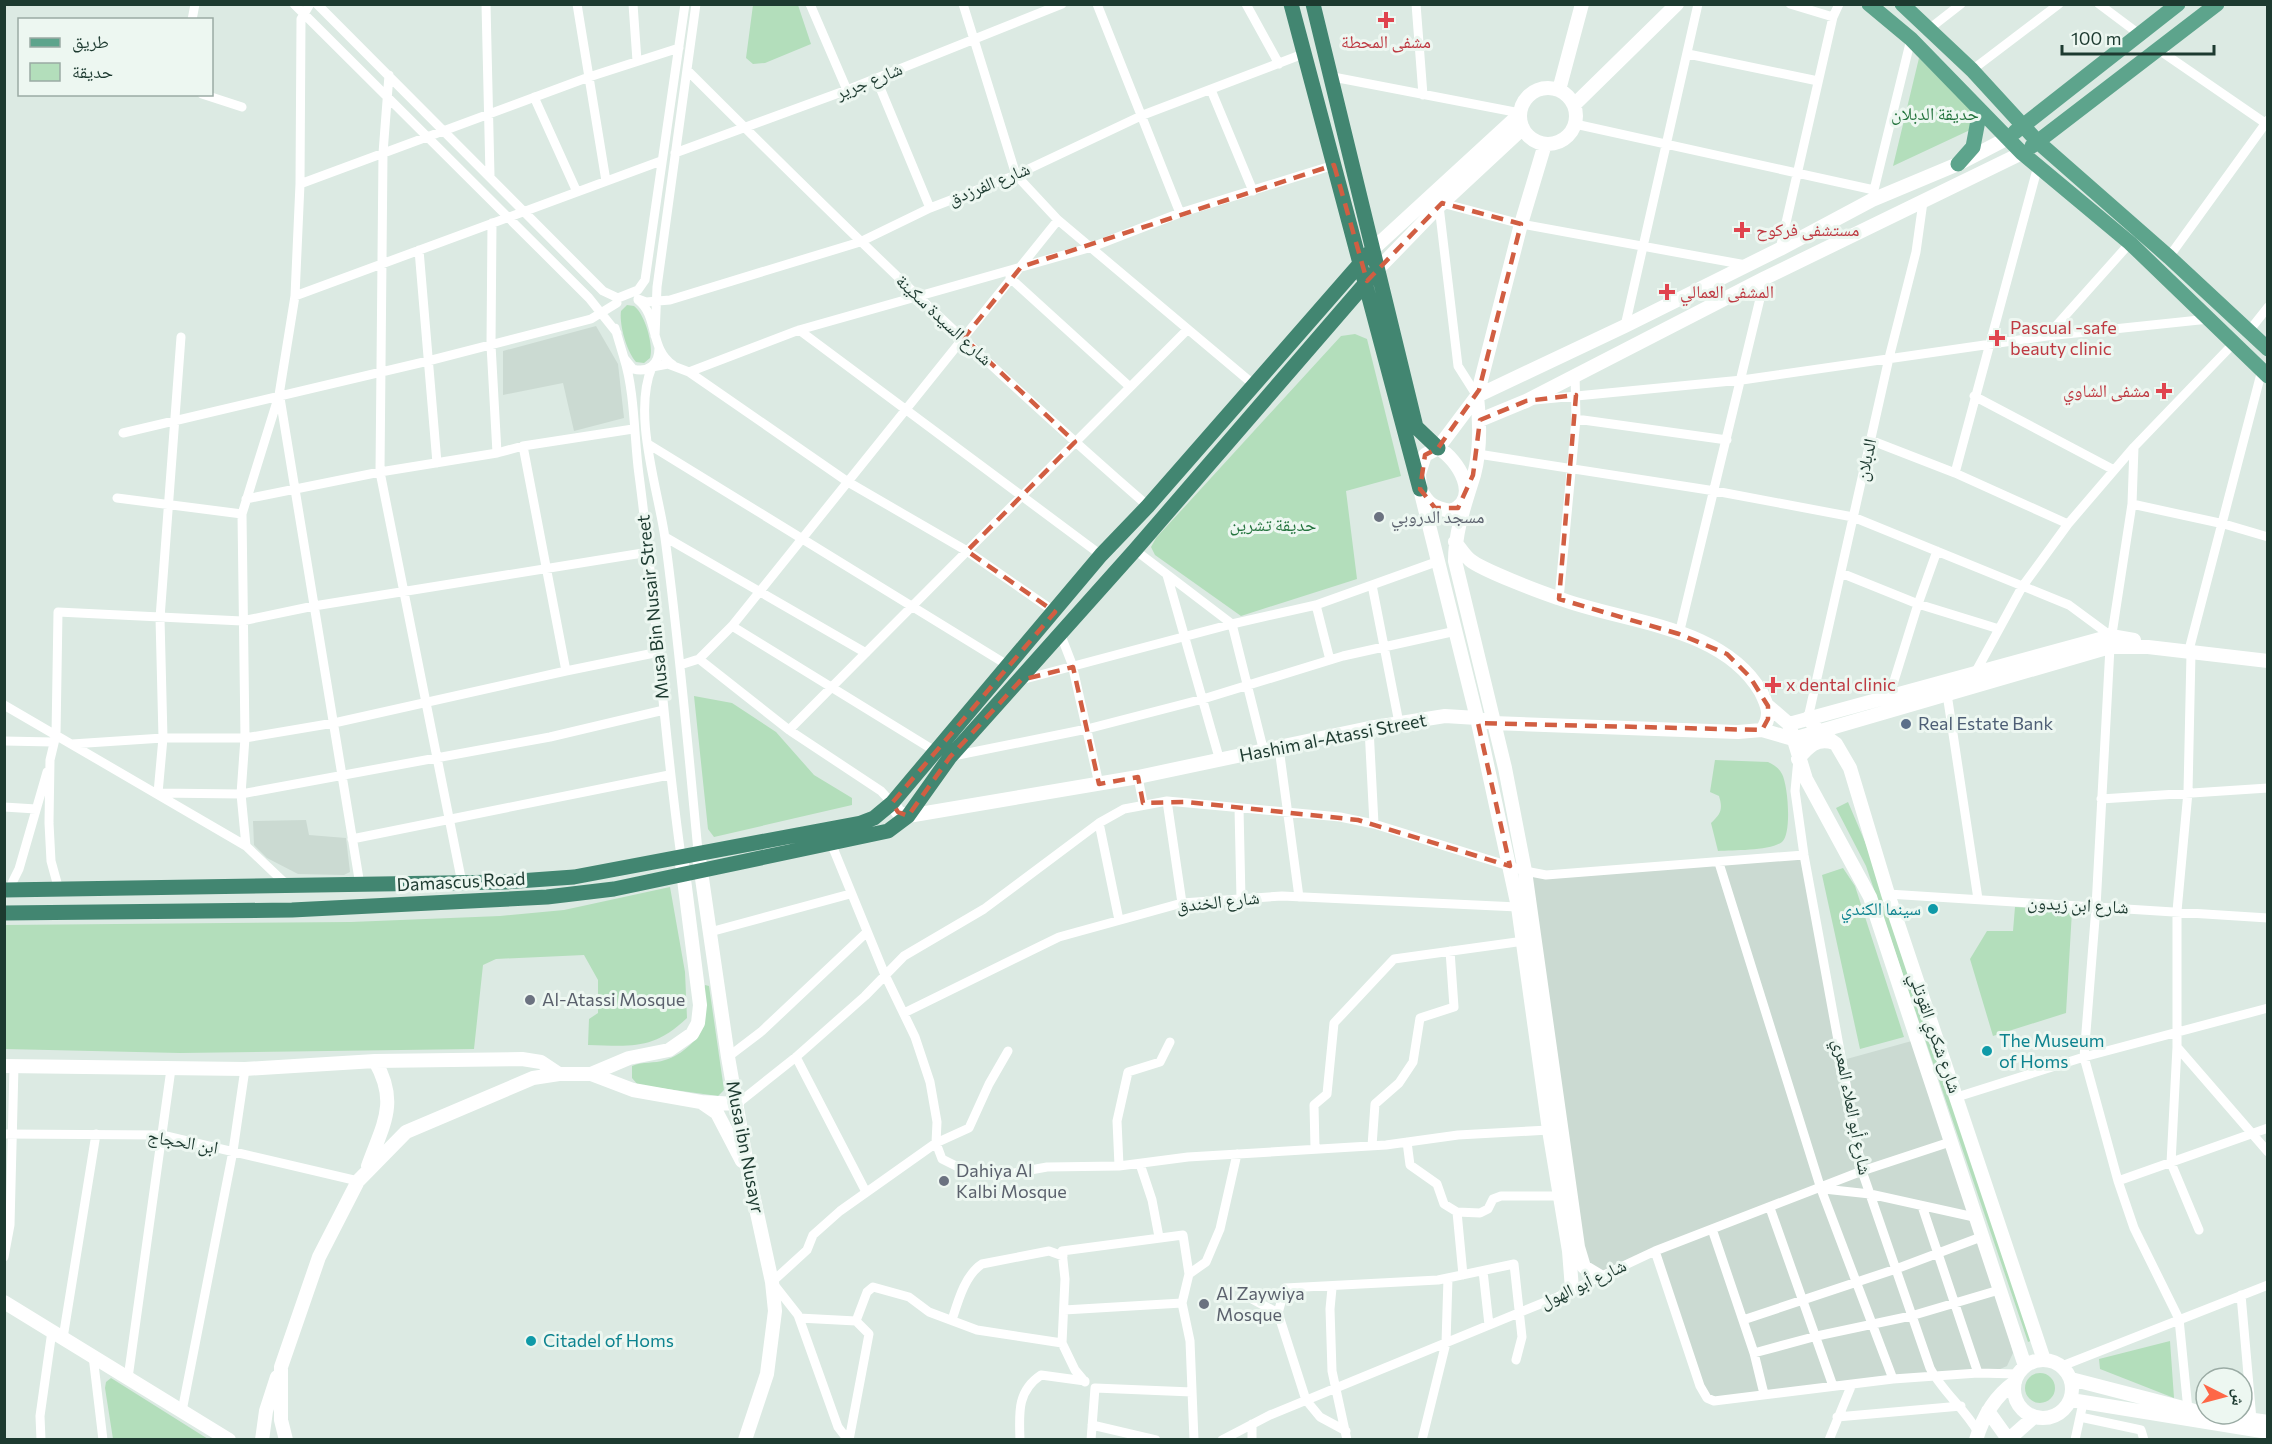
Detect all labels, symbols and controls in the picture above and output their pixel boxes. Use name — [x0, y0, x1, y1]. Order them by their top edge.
marker: مشفى المحطة — [1377, 11, 1395, 29]
legend — [18, 18, 213, 96]
scale bar — [2062, 18, 2214, 56]
text: 100 m — [2071, 27, 2121, 49]
text: طريق — [72, 30, 109, 53]
place label: مشفى المحطة — [1341, 30, 1431, 53]
street label: شارع جرير — [831, 57, 905, 105]
text: حديقة — [72, 60, 113, 82]
park label: حديقة الدبلان — [1891, 102, 1979, 125]
street label: شارع الفرزدق — [945, 157, 1033, 210]
place label: مستشفى فركوح — [1756, 218, 1860, 242]
marker: مستشفى فركوح — [1733, 221, 1751, 239]
street label: شارع السيدة سكينة — [891, 269, 997, 370]
place label: المشفى العمالي — [1680, 280, 1774, 307]
marker: المشفى العمالي — [1658, 283, 1676, 301]
place label: Pascual -safe beauty clinic — [2010, 316, 2117, 359]
marker: Pascual -safe beauty clinic — [1988, 329, 2006, 347]
place label: مشفى الشاوي — [2063, 379, 2150, 406]
marker: مشفى الشاوي — [2155, 382, 2173, 400]
street label: الدبلان — [1850, 436, 1881, 483]
place label: مسجد الدروبي — [1391, 505, 1484, 532]
marker: مسجد الدروبي — [1372, 510, 1386, 524]
park label: حديقة تشرين — [1230, 513, 1316, 536]
street label: Musa Bin Nusair Street — [631, 514, 673, 701]
place label: x dental clinic — [1786, 673, 1896, 695]
marker: x dental clinic — [1764, 676, 1782, 694]
street label: Hashim al-Atassi Street — [1237, 708, 1428, 766]
place label: Real Estate Bank — [1918, 712, 2054, 734]
marker: Real Estate Bank — [1899, 717, 1913, 731]
street label: Damascus Road — [396, 867, 526, 895]
street label: شارع الخندق — [1175, 886, 1261, 917]
street label: شارع ابن زيدون — [2027, 890, 2129, 919]
place label: سينما الكندي — [1841, 897, 1921, 924]
marker: سينما الكندي — [1926, 902, 1940, 916]
street label: شارع شكري القوتلي — [1901, 969, 1967, 1097]
place label: Al-Atassi Mosque — [542, 988, 685, 1010]
marker: Al-Atassi Mosque — [523, 993, 537, 1007]
place label: The Museum of Homs — [1999, 1029, 2104, 1072]
street label: شارع أبو العلاء المعري — [1825, 1037, 1877, 1178]
marker: The Museum of Homs — [1980, 1044, 1994, 1058]
street label: Musa ibn Nusayr — [722, 1079, 770, 1215]
street label: ابن الحجاج — [146, 1124, 220, 1160]
place label: Dahiya Al Kalbi Mosque — [956, 1159, 1067, 1202]
marker: Dahiya Al Kalbi Mosque — [937, 1174, 951, 1188]
street label: شارع أبو الهول — [1536, 1253, 1630, 1314]
place label: Al Zaywiya Mosque — [1216, 1282, 1305, 1325]
marker: Al Zaywiya Mosque — [1197, 1297, 1211, 1311]
place label: Citadel of Homs — [543, 1329, 674, 1351]
marker: Citadel of Homs — [524, 1334, 538, 1348]
north arrow — [2194, 1366, 2254, 1426]
text: ش — [2228, 1388, 2250, 1407]

